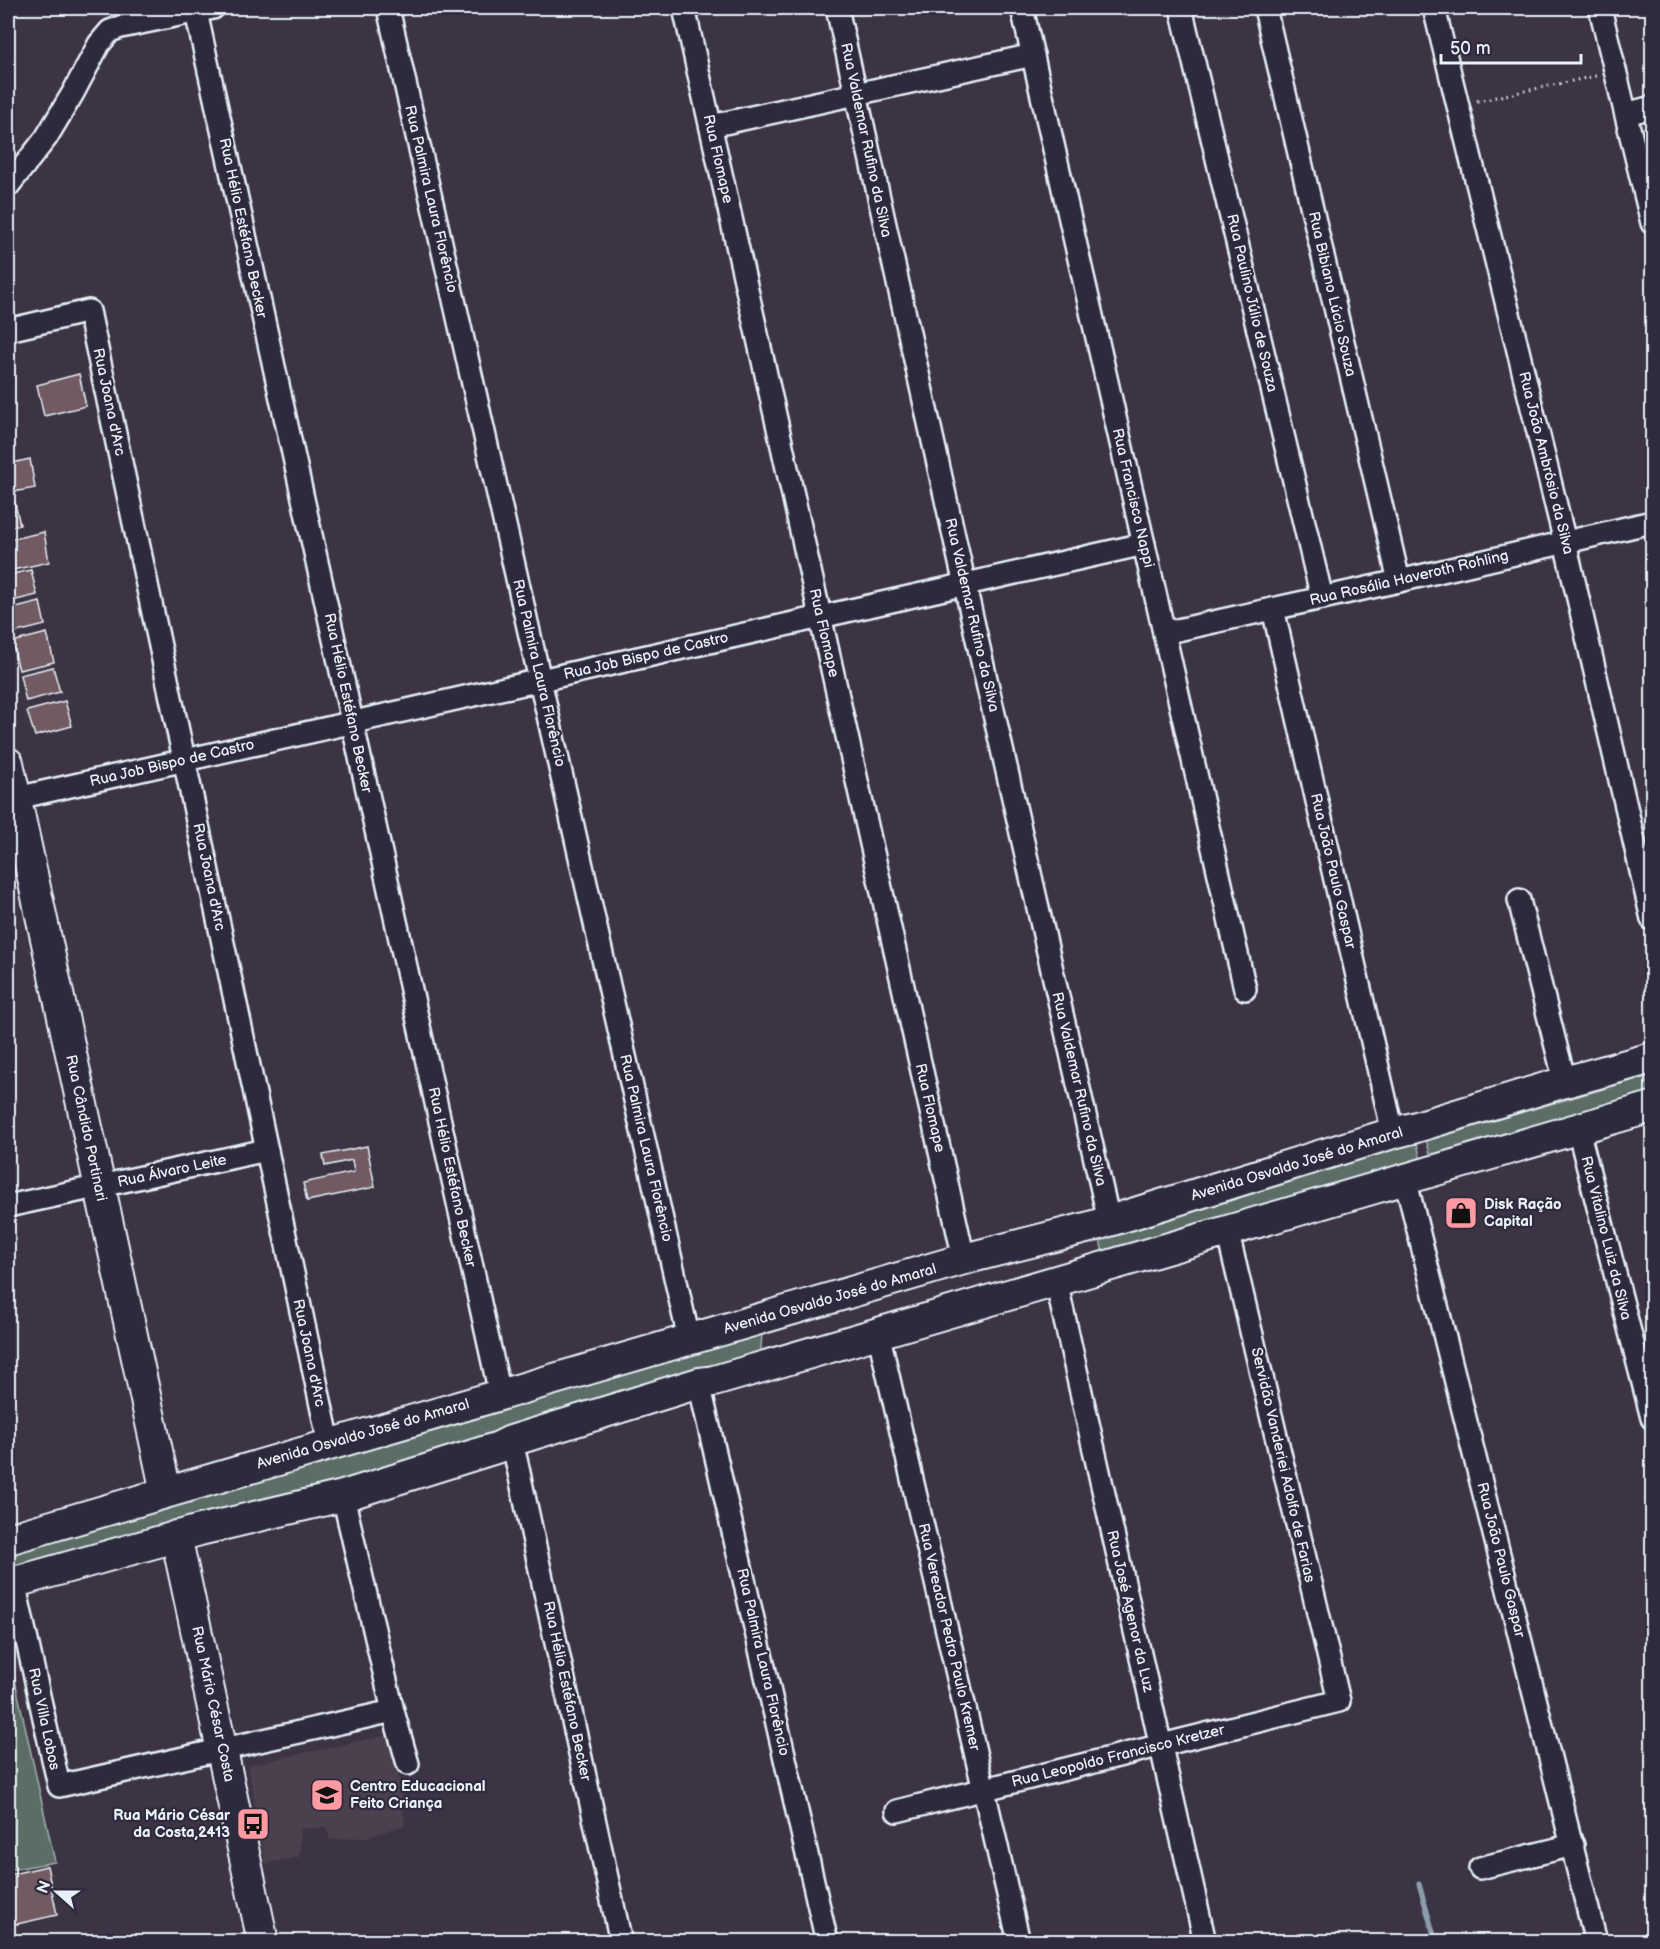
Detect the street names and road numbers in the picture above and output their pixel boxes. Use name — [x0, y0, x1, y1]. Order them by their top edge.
street label: Rua Valdemar Rufino da Silva — [836, 41, 896, 239]
street label: Rua Palmira Laura Florêncio — [400, 103, 462, 295]
street label: Rua Flomape — [699, 113, 737, 205]
street label: Rua Hélio Estéfano Becker — [215, 136, 272, 320]
street label: Rua Bibiano Lúcio Souza — [1304, 210, 1360, 378]
street label: Rua Paulino Júlio de Souza — [1222, 212, 1282, 394]
street label: Rua Joana d'Arc — [88, 346, 130, 458]
street label: Rua João Ambrósio da Silva — [1514, 370, 1578, 556]
street label: Rua Francisco Nappi — [1108, 426, 1158, 570]
street label: Rua Valdemar Rufino da Silva — [940, 516, 1004, 714]
street label: Rua Rosália Haveroth Rohling — [1308, 546, 1510, 610]
street label: Rua Palmira Laura Florêncio — [508, 577, 570, 769]
street label: Rua Flomape — [805, 587, 843, 679]
street label: Rua Hélio Estéfano Becker — [320, 611, 377, 795]
street label: Rua Job Bispo de Castro — [562, 628, 730, 684]
street label: Rua Job Bispo de Castro — [88, 735, 256, 791]
street label: Rua João Paulo Gaspar — [1306, 791, 1360, 951]
street label: Rua Joana d'Arc — [188, 821, 230, 933]
street label: Rua Valdemar Rufino da Silva — [1047, 990, 1111, 1188]
street label: Rua Palmira Laura Florêncio — [615, 1052, 677, 1244]
street label: Rua Cândido Portinari — [61, 1053, 111, 1203]
street label: Rua Flomape — [911, 1062, 949, 1154]
street label: Rua Hélio Estéfano Becker — [424, 1085, 481, 1269]
street label: Avenida Osvaldo José do Amaral — [1189, 1123, 1405, 1205]
street label: Rua Álvaro Leite — [116, 1150, 228, 1192]
street label: Rua Vitalino Luiz da Silva — [1576, 1154, 1636, 1322]
street label: Avenida Osvaldo José do Amaral — [721, 1259, 939, 1339]
street label: Rua Joana d'Arc — [288, 1297, 330, 1409]
street label: Servidão Vanderiei Adolfo de Farias — [1247, 1346, 1319, 1585]
street label: Avenida Osvaldo José do Amaral — [254, 1394, 472, 1474]
street label: Rua João Paulo Gaspar — [1473, 1480, 1530, 1640]
street label: Rua Vereador Pedro Paulo Kremer — [914, 1521, 985, 1753]
street label: Rua José Agenor da Luz — [1102, 1528, 1158, 1695]
street label: Rua Palmira Laura Florêncio — [732, 1566, 794, 1758]
street label: Rua Hélio Estéfano Becker — [539, 1599, 596, 1783]
street label: Rua Mário César Costa — [187, 1624, 239, 1784]
street label: Rua Villa Lobos — [24, 1666, 64, 1772]
street label: Rua Leopoldo Francisco Kretzer — [1010, 1720, 1227, 1792]

